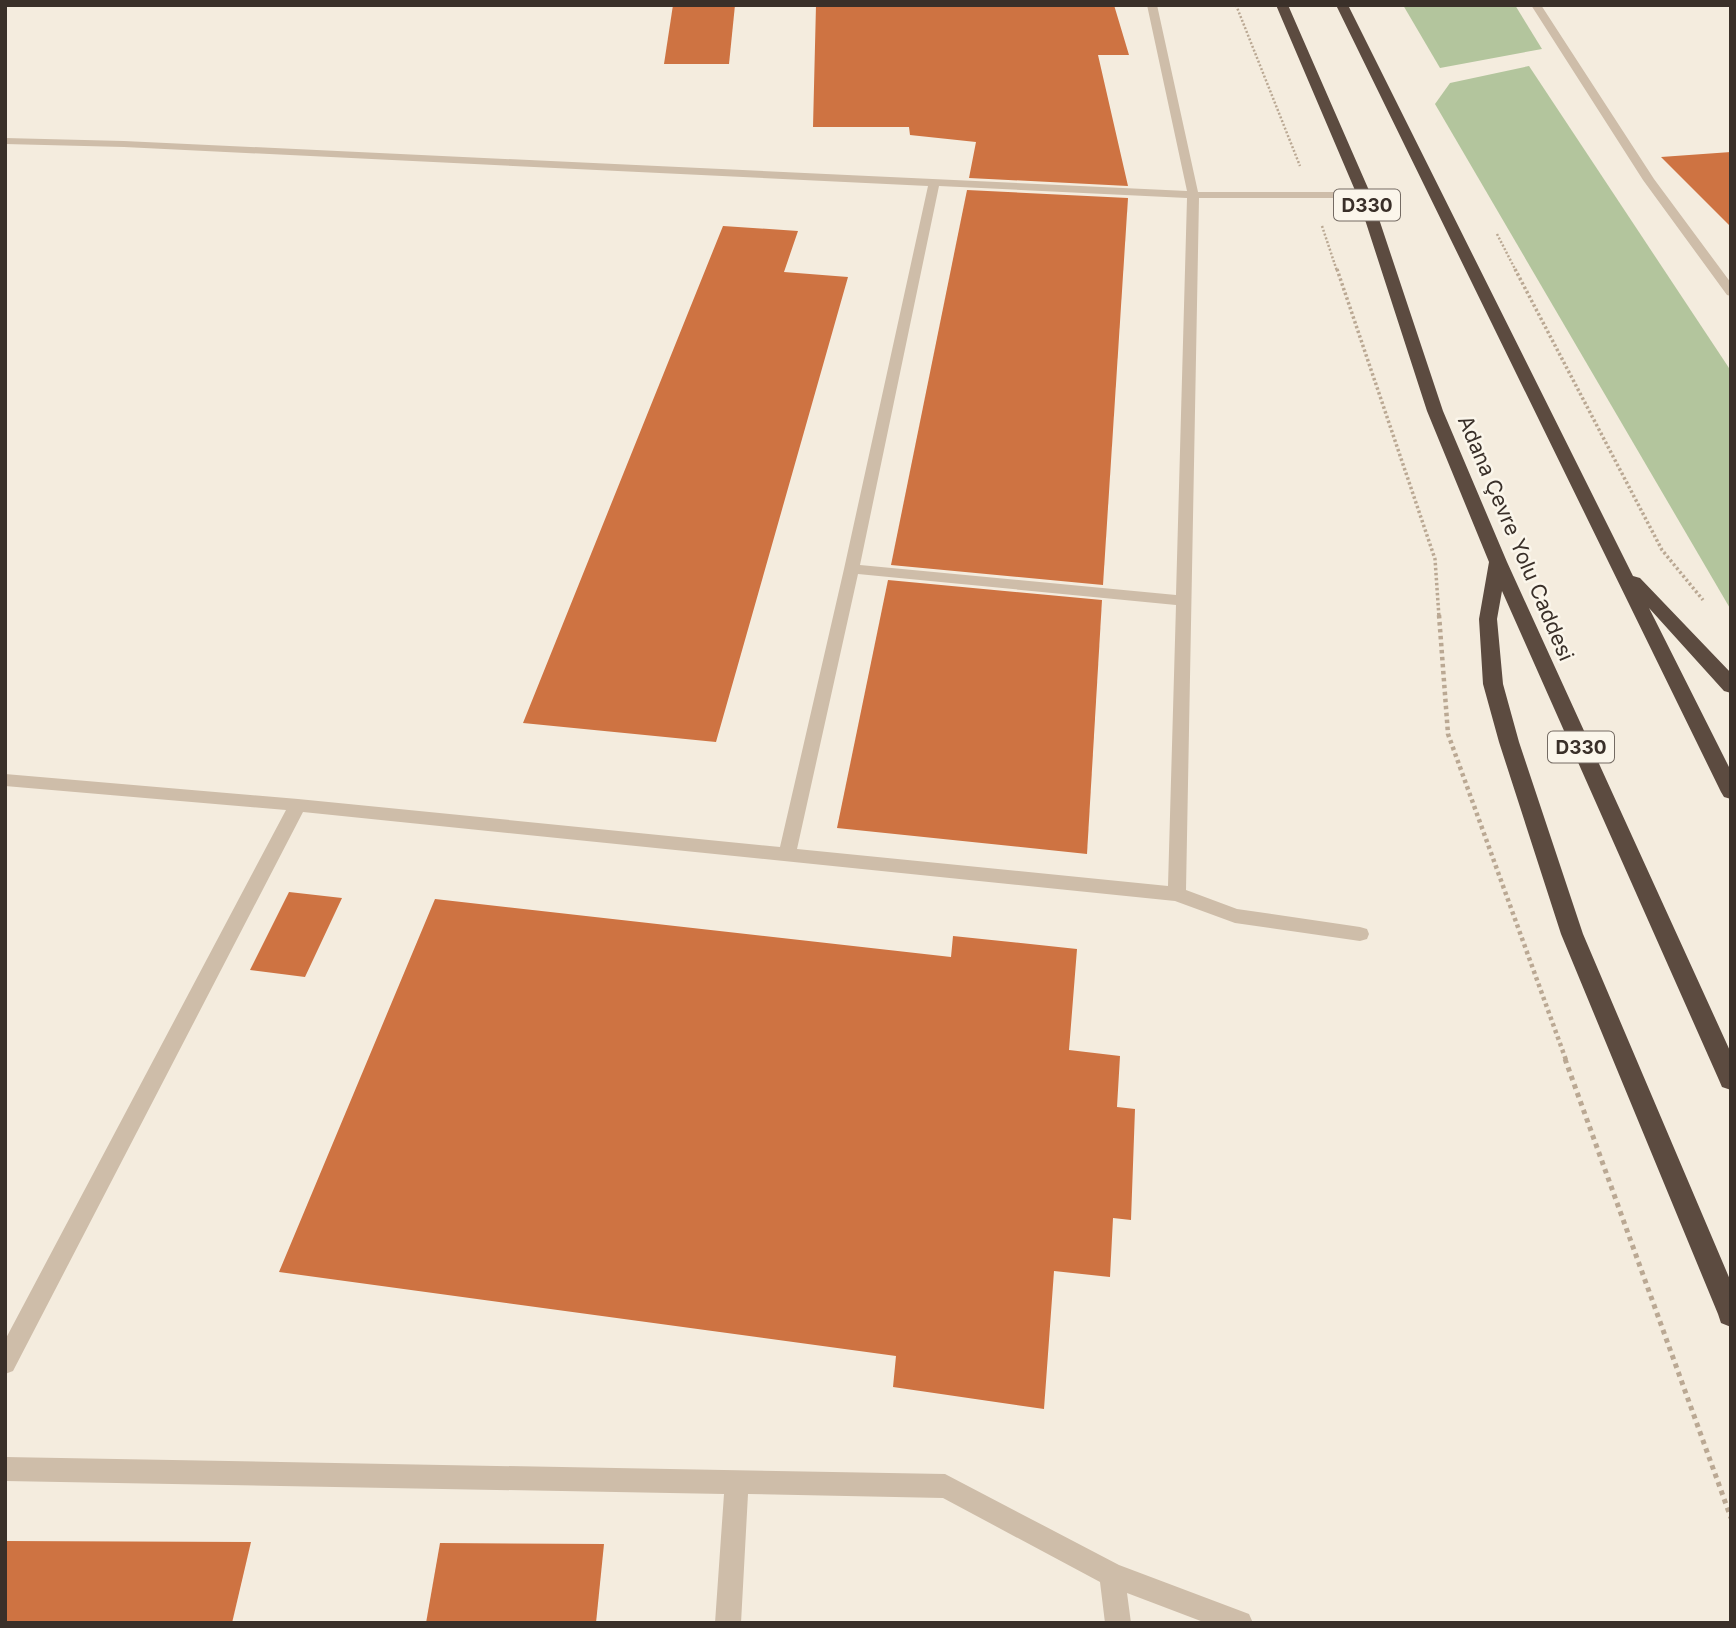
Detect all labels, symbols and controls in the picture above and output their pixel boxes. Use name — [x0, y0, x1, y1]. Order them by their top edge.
road number: D330 — [1334, 190, 1400, 220]
street label: Adana Çevre Yolu Caddesi — [1453, 412, 1579, 664]
road number: D330 — [1548, 732, 1614, 762]

